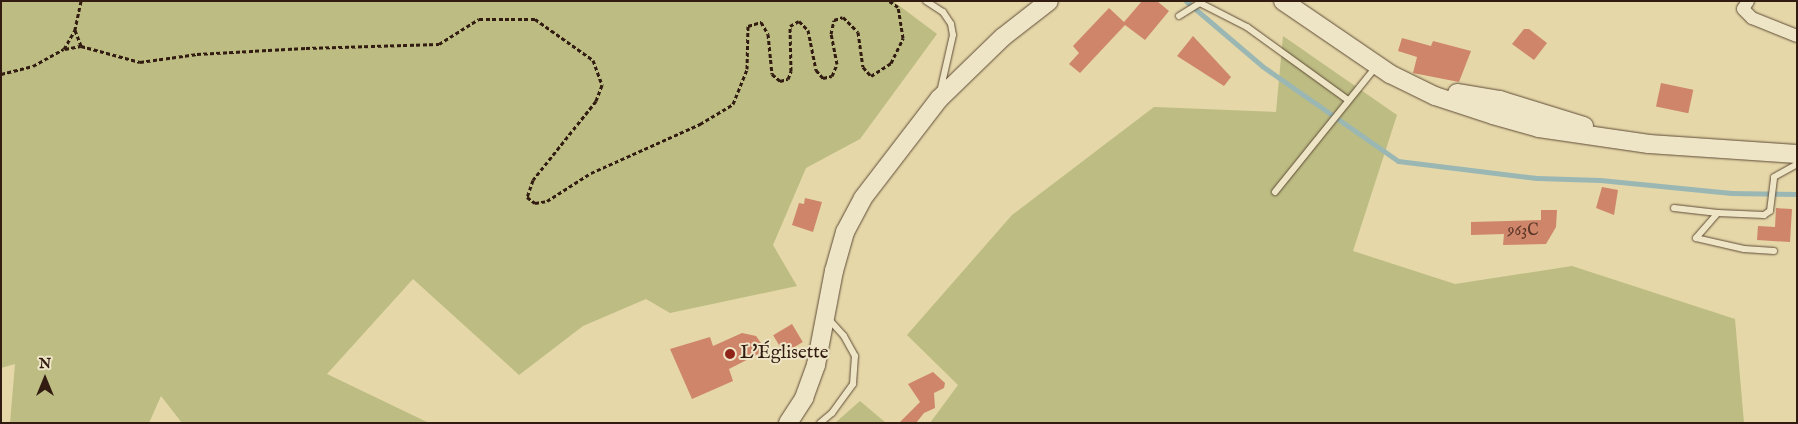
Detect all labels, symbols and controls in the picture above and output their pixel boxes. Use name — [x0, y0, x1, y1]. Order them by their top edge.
house number: 963C — [1507, 221, 1539, 241]
place label: L'Églisette — [740, 343, 828, 365]
marker: L'Églisette — [724, 348, 736, 360]
north arrow — [20, 354, 70, 404]
text: N — [39, 355, 51, 373]

